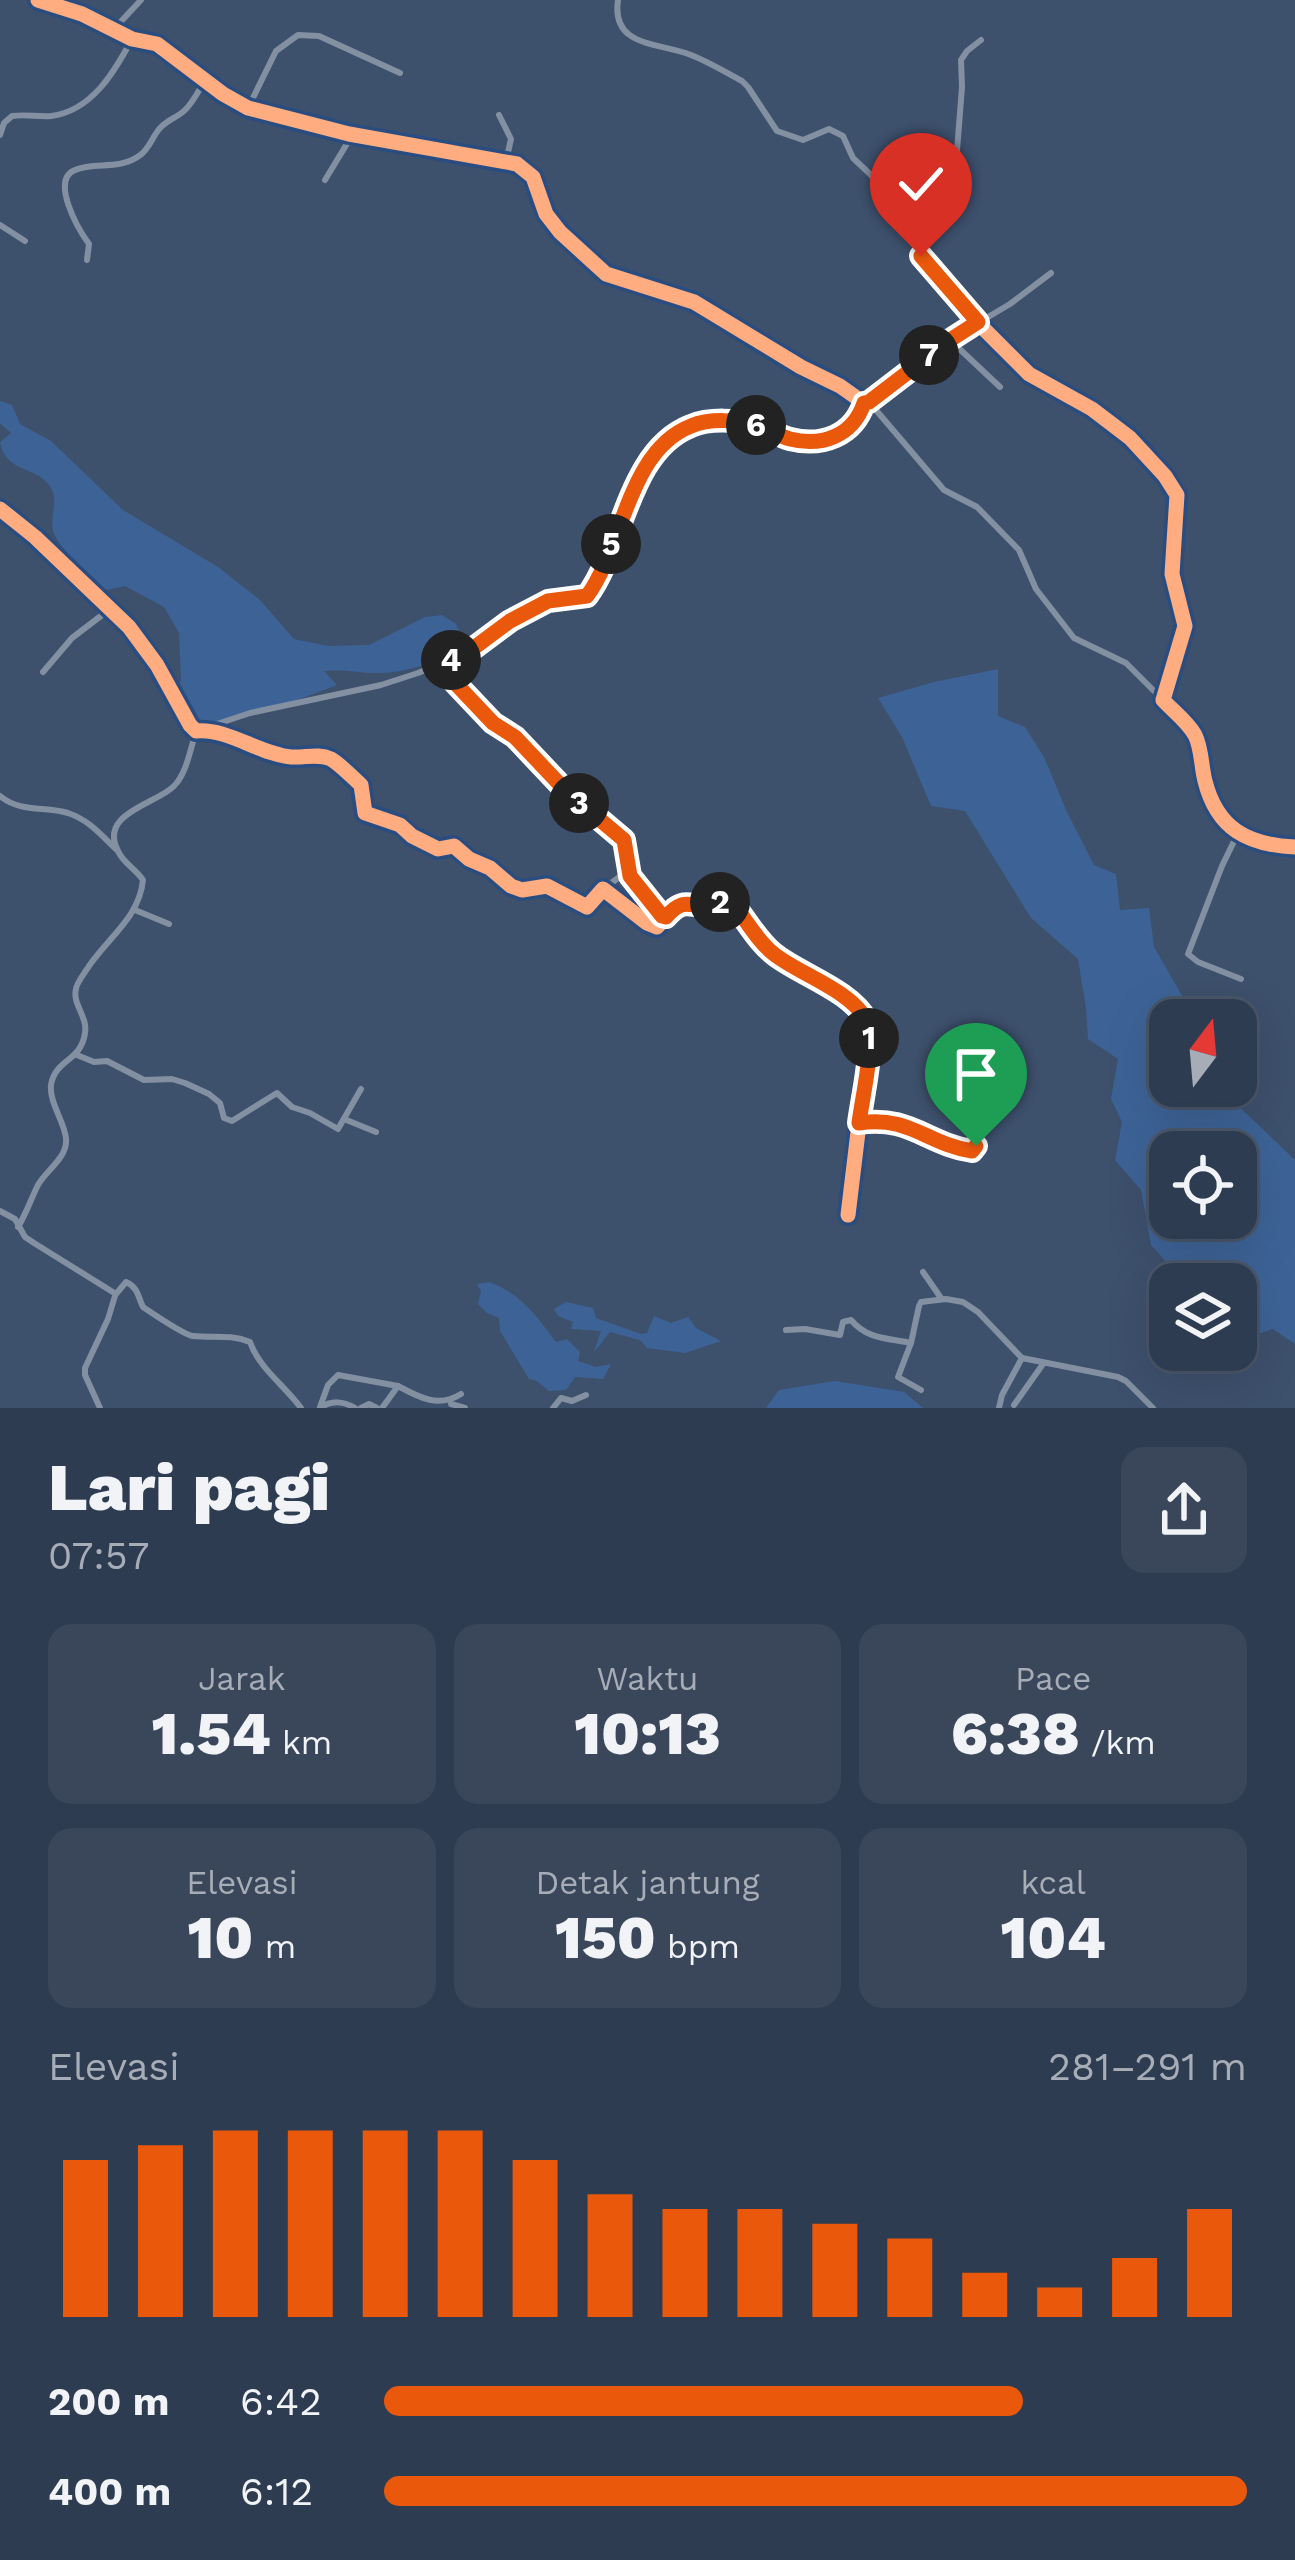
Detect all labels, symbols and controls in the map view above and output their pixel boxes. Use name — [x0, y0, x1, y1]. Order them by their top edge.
pin — [870, 133, 972, 256]
icon: check — [888, 151, 954, 217]
pin: 7 — [899, 325, 959, 385]
text: 7 — [919, 335, 939, 374]
pin: 6 — [726, 395, 786, 455]
text: 6 — [746, 405, 766, 444]
pin: 5 — [581, 514, 641, 574]
text: 5 — [601, 524, 621, 563]
pin: 4 — [421, 630, 481, 690]
text: 4 — [440, 640, 462, 679]
pin: 3 — [549, 773, 609, 833]
text: 3 — [569, 783, 589, 822]
pin: 2 — [690, 872, 750, 932]
text: 2 — [710, 882, 730, 921]
north arrow — [1149, 999, 1257, 1107]
map controls — [1149, 999, 1257, 1371]
pin: 1 — [839, 1008, 899, 1068]
text: 1 — [862, 1018, 876, 1057]
pin — [925, 1023, 1027, 1146]
icon: arrive — [943, 1041, 1009, 1107]
button: locate — [1149, 1131, 1257, 1239]
button: layers — [1149, 1263, 1257, 1371]
button: share — [1121, 1447, 1247, 1573]
text: Lari pagi — [48, 1449, 330, 1526]
text: 07:57 — [48, 1533, 149, 1578]
text: Jarak — [198, 1659, 285, 1698]
text: Waktu — [597, 1659, 698, 1698]
text: Pace — [1015, 1659, 1091, 1698]
text: 1.54 — [152, 1698, 271, 1769]
text: 10:13 — [574, 1698, 721, 1769]
text: 6:38 — [951, 1698, 1080, 1769]
text: km — [271, 1723, 332, 1762]
text: /km — [1080, 1723, 1156, 1762]
text: Elevasi — [186, 1863, 297, 1902]
text: Detak jantung — [536, 1863, 759, 1902]
text: kcal — [1020, 1863, 1086, 1902]
text: 10 — [188, 1902, 253, 1973]
text: 150 — [555, 1902, 656, 1973]
text: 104 — [1000, 1902, 1106, 1973]
text: m — [253, 1927, 296, 1966]
text: bpm — [656, 1927, 740, 1966]
text: Elevasi — [48, 2044, 180, 2089]
text: 281–291 m — [1048, 2044, 1247, 2089]
text: 200 m — [48, 2379, 169, 2424]
text: 6:42 — [240, 2379, 322, 2424]
text: 400 m — [48, 2469, 171, 2514]
text: 6:12 — [240, 2469, 313, 2514]

